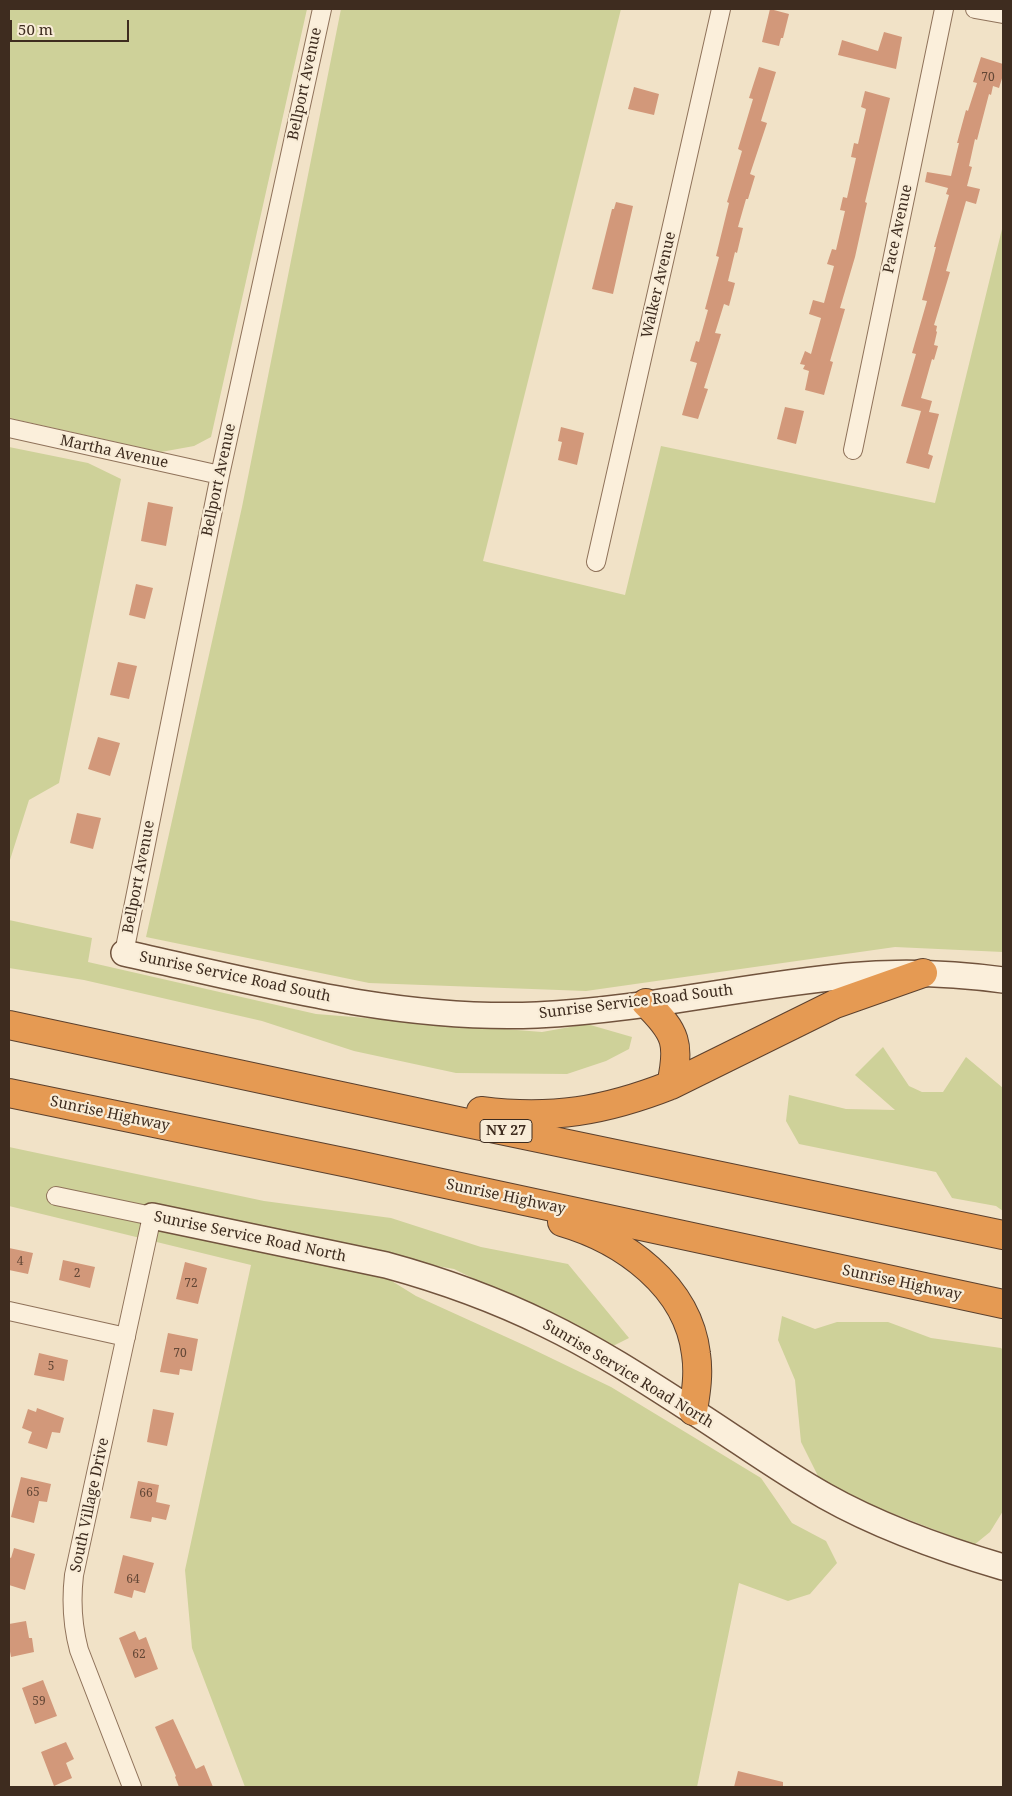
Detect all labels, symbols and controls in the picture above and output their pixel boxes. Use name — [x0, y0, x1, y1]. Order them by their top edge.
scale bar — [12, 10, 131, 42]
text: 50 m — [18, 19, 53, 39]
street label: Bellport Avenue — [284, 26, 326, 142]
house number: 70 — [981, 71, 995, 85]
street label: Pace Avenue — [880, 183, 916, 275]
street label: Walker Avenue — [638, 230, 680, 340]
street label: Bellport Avenue — [198, 422, 240, 538]
street label: Martha Avenue — [58, 432, 170, 472]
street label: Bellport Avenue — [119, 819, 159, 935]
street label: Sunrise Service Road South — [138, 948, 332, 1006]
street label: Sunrise Service Road South — [538, 981, 734, 1023]
street label: Sunrise Highway — [49, 1093, 171, 1135]
road number: NY 27 — [480, 1120, 532, 1142]
street label: Sunrise Highway — [445, 1176, 567, 1218]
street label: Sunrise Service Road North — [152, 1208, 348, 1266]
house number: 4 — [17, 1255, 23, 1269]
street label: Sunrise Highway — [841, 1262, 963, 1304]
house number: 2 — [74, 1267, 80, 1281]
house number: 72 — [184, 1277, 198, 1291]
street label: Sunrise Service Road North — [539, 1316, 717, 1432]
house number: 70 — [173, 1347, 187, 1361]
house number: 5 — [48, 1360, 54, 1374]
street label: South Village Drive — [67, 1436, 113, 1574]
house number: 65 — [26, 1486, 40, 1500]
house number: 66 — [139, 1487, 153, 1501]
house number: 64 — [126, 1573, 140, 1587]
house number: 62 — [132, 1648, 146, 1662]
house number: 59 — [32, 1695, 46, 1709]

